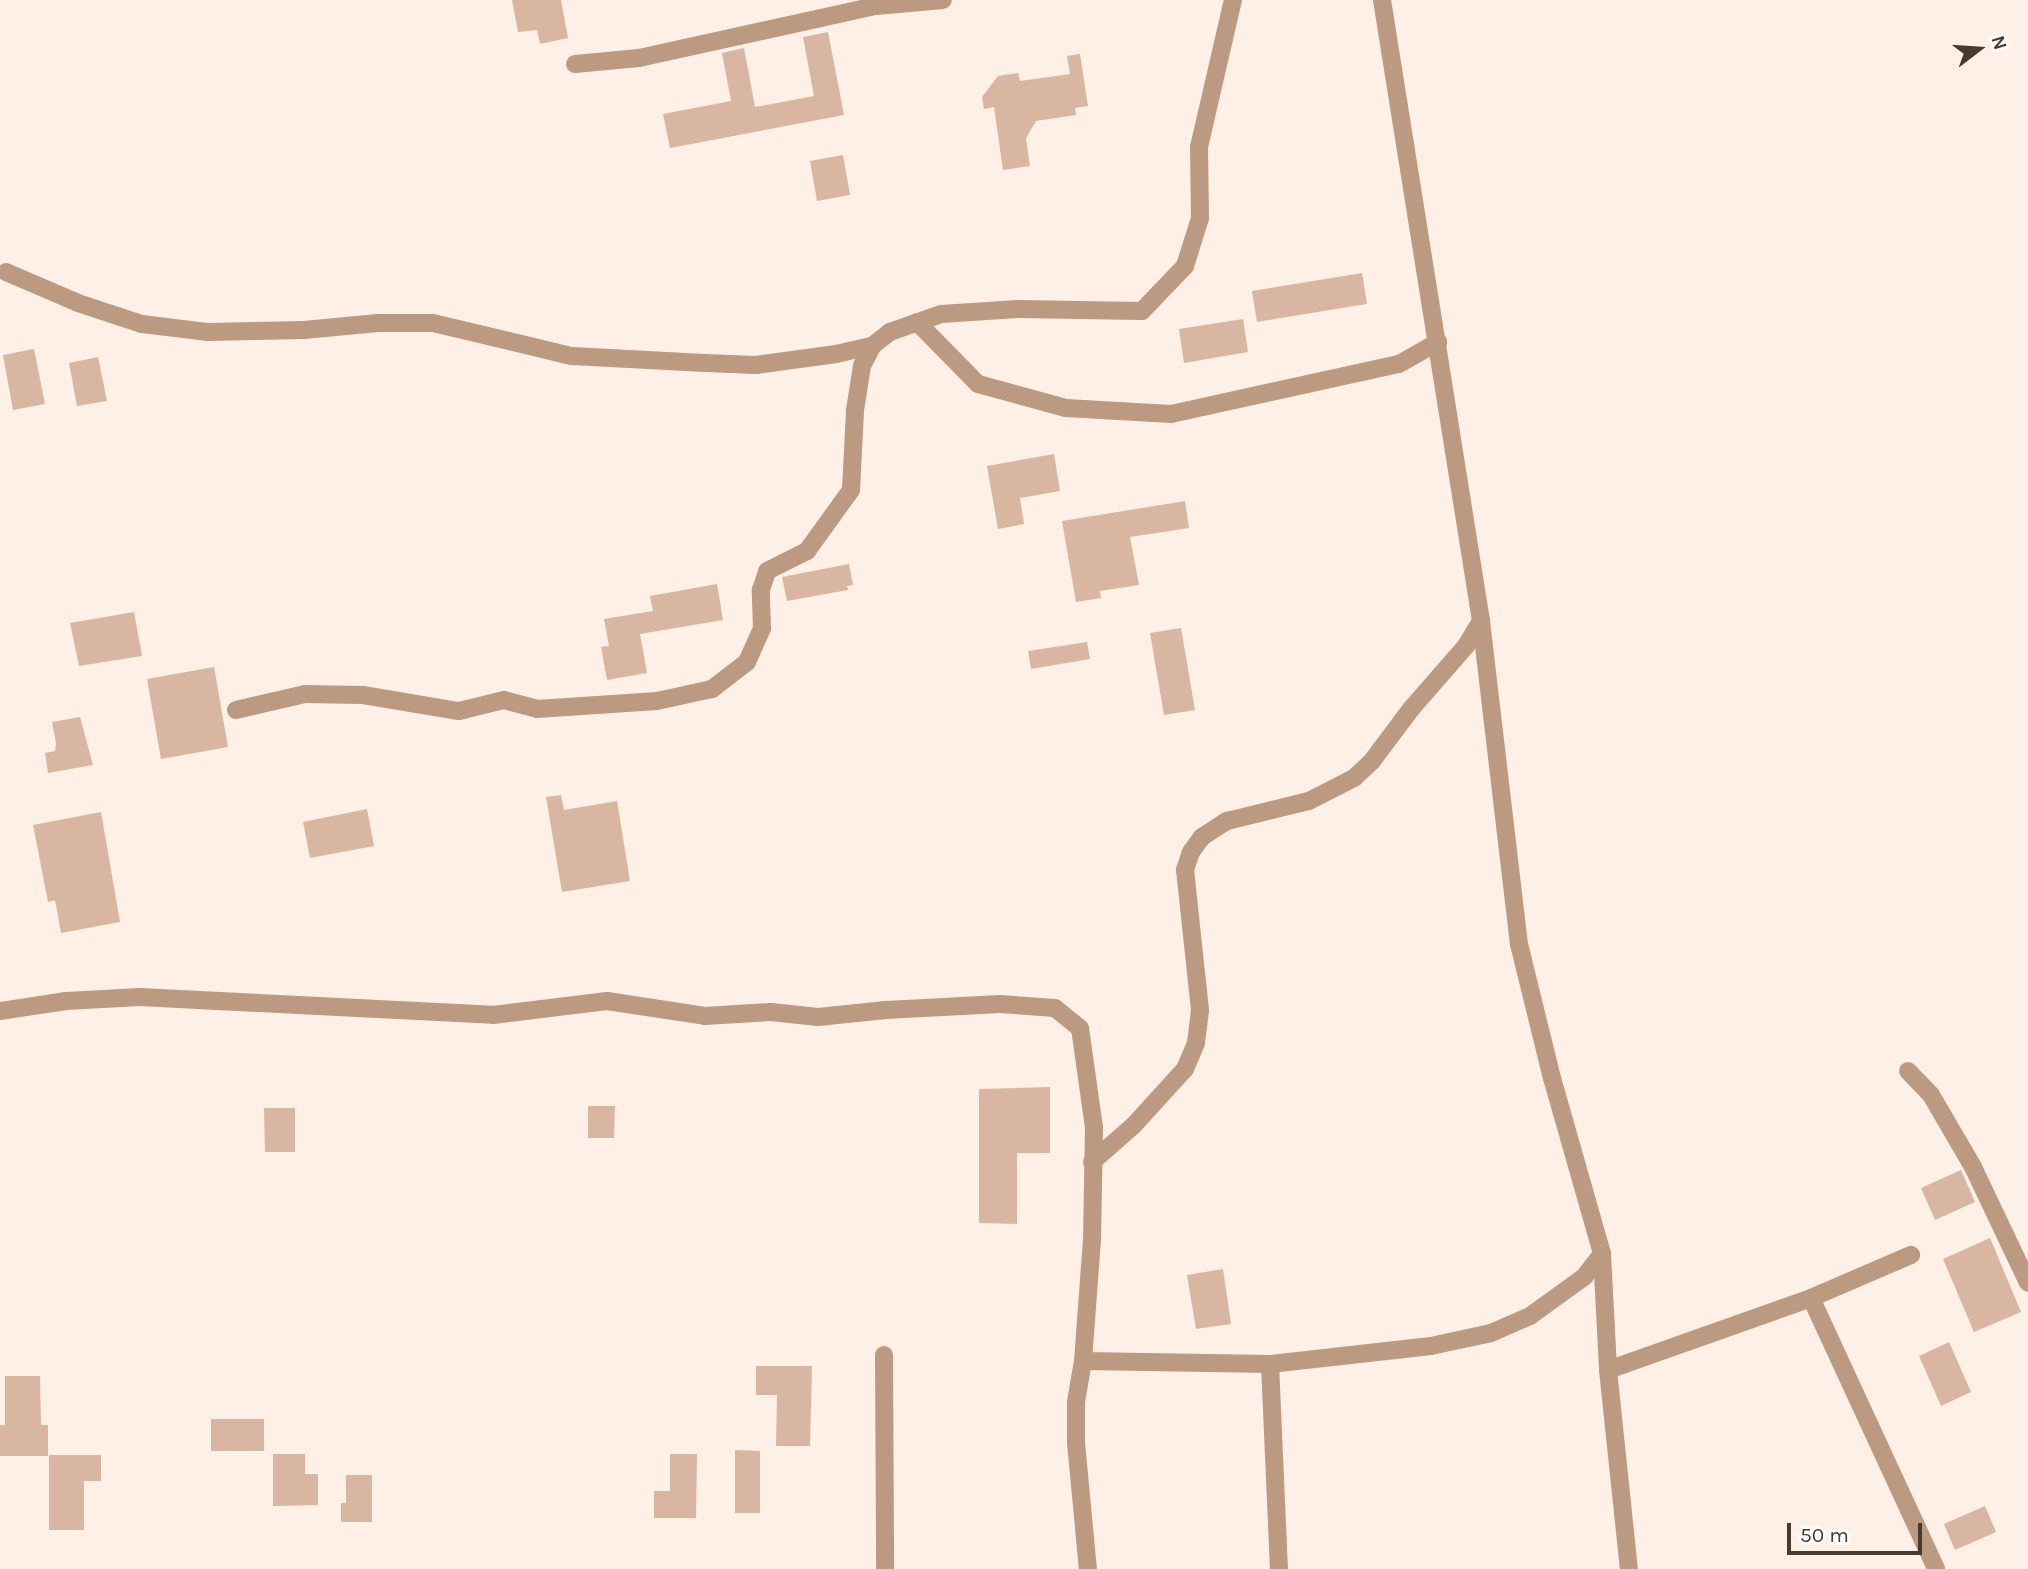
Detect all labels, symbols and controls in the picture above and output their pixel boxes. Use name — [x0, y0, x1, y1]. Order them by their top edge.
north arrow — [1944, 14, 2014, 84]
text: N — [1987, 33, 2012, 53]
scale bar — [1790, 1510, 1925, 1554]
text: 50 m — [1800, 1523, 1849, 1547]

